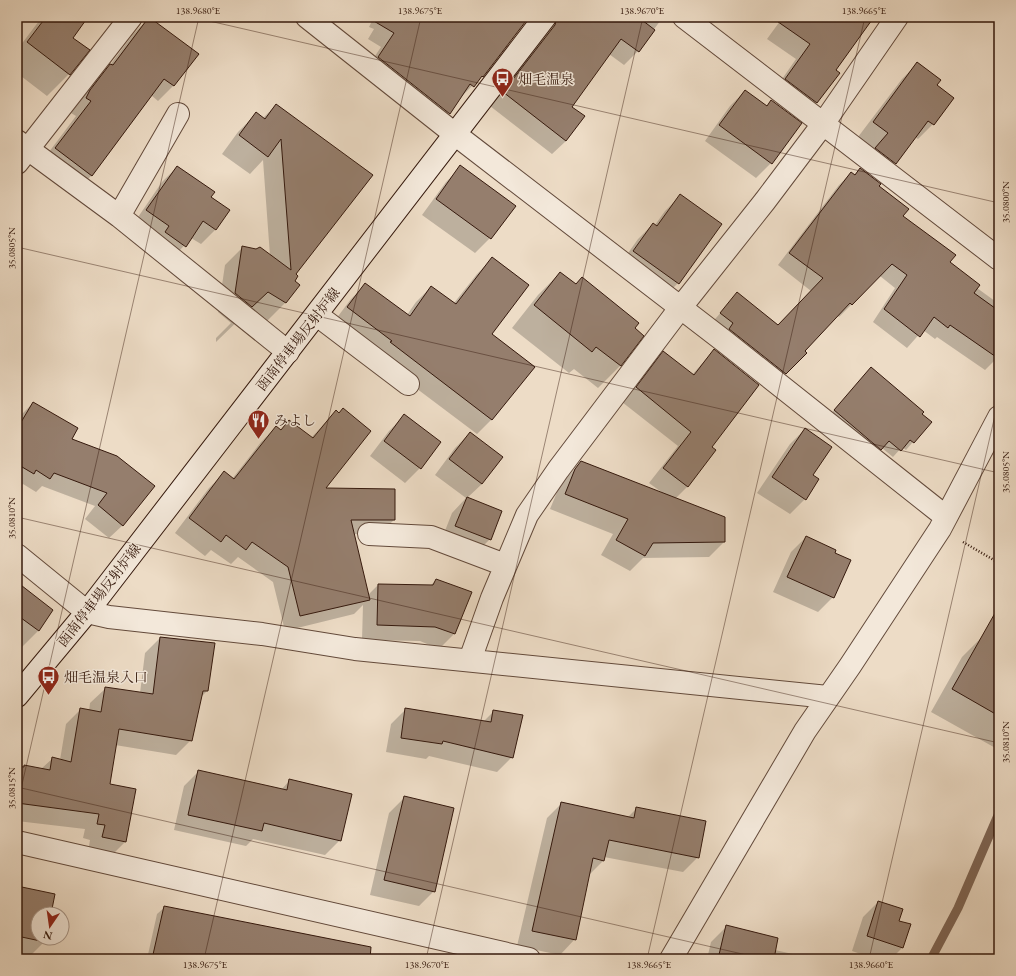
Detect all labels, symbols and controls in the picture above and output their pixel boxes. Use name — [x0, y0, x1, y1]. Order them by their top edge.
text: 138.9680°E — [176, 4, 221, 17]
text: 138.9675°E — [398, 4, 443, 17]
text: 138.9670°E — [620, 4, 665, 17]
text: 138.9665°E — [842, 4, 887, 17]
bus stop icon: 畑毛温泉 — [490, 66, 516, 99]
place label: 畑毛温泉 — [518, 70, 574, 88]
text: 35.0800°N — [999, 181, 1012, 223]
text: 35.0805°N — [5, 227, 18, 269]
street label: 函南停車場反射炉線 — [252, 284, 344, 394]
restaurant icon: みよし — [245, 407, 271, 440]
place label: みよし — [274, 411, 316, 429]
text: 35.0805°N — [999, 451, 1012, 493]
text: 35.0810°N — [5, 497, 18, 539]
street label: 函南停車場反射炉線 — [53, 540, 145, 650]
bus stop icon: 畑毛温泉入口 — [36, 664, 62, 697]
place label: 畑毛温泉入口 — [64, 668, 148, 686]
text: 35.0810°N — [999, 721, 1012, 763]
text: 35.0815°N — [5, 767, 18, 809]
north arrow — [30, 906, 70, 946]
text: N — [42, 928, 54, 944]
text: 138.9675°E — [183, 958, 228, 971]
text: 138.9670°E — [405, 958, 450, 971]
text: 138.9665°E — [627, 958, 672, 971]
text: 138.9660°E — [849, 958, 894, 971]

